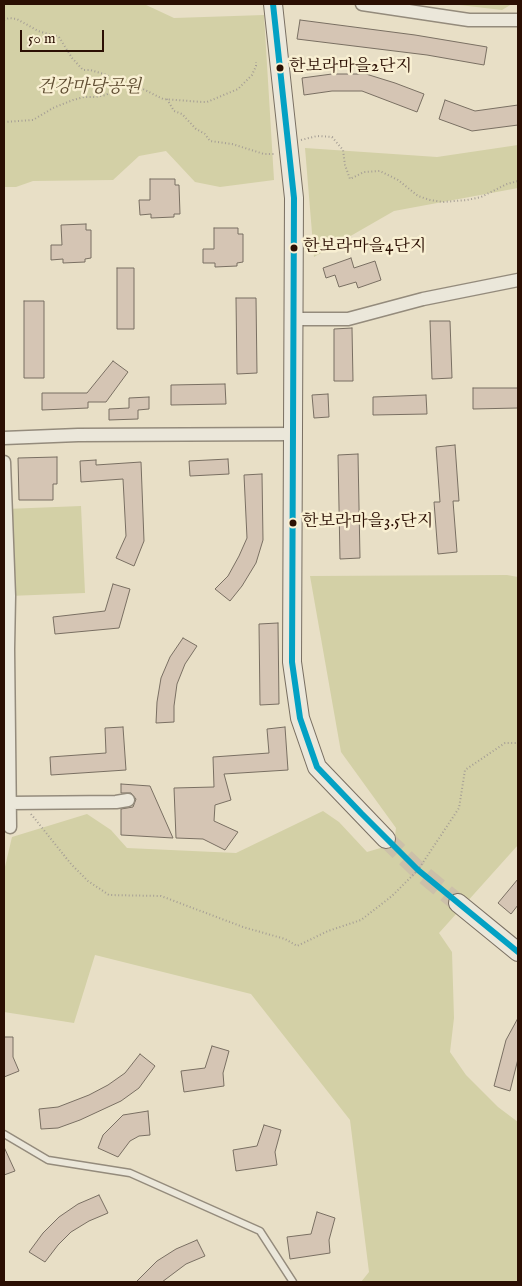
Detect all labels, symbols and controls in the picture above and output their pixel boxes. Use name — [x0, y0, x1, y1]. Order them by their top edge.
scale bar — [22, 20, 106, 52]
text: 50 m — [28, 29, 56, 48]
place label: 한보라마을2단지 — [289, 58, 412, 78]
marker: 한보라마을2단지 — [275, 63, 285, 73]
park label: 건강마당공원 — [37, 77, 141, 99]
place label: 한보라마을4단지 — [303, 238, 426, 258]
marker: 한보라마을4단지 — [289, 243, 299, 253]
place label: 한보라마을3.5단지 — [302, 513, 433, 533]
marker: 한보라마을3.5단지 — [288, 518, 298, 528]

